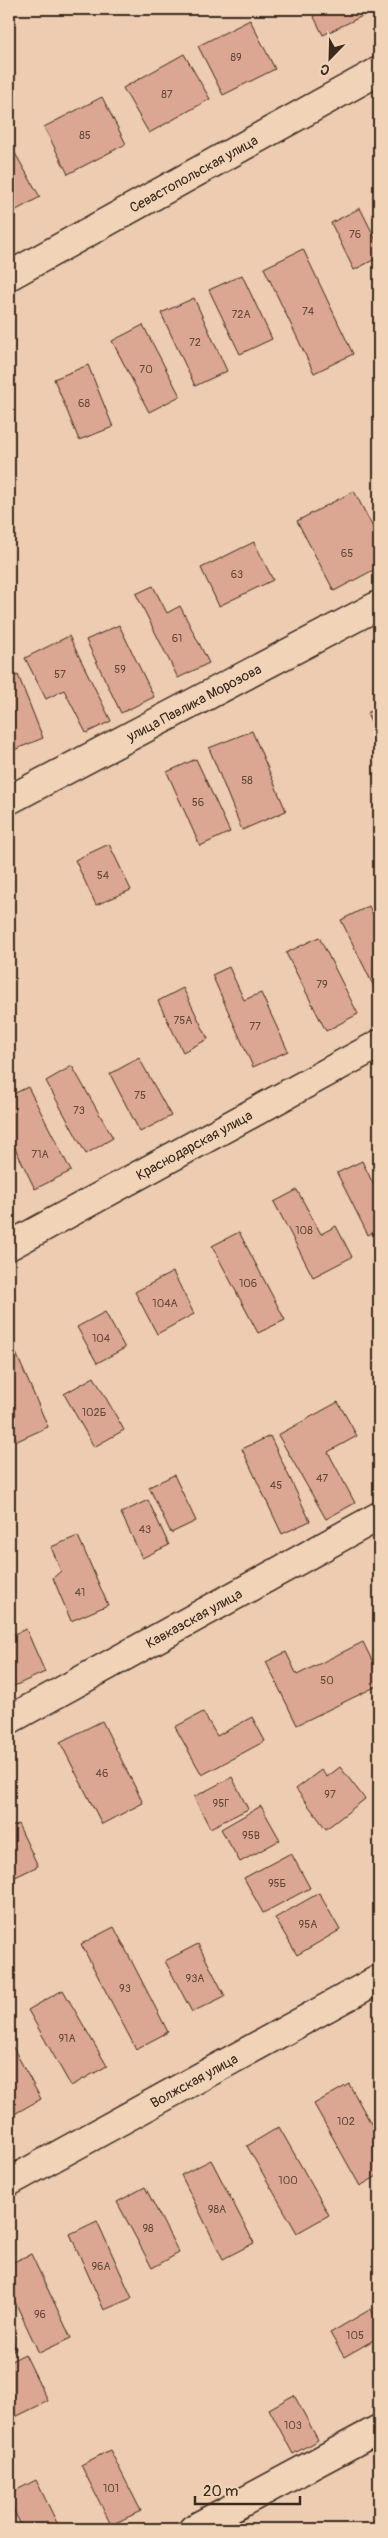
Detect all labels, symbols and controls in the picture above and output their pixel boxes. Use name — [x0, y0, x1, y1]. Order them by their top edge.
north arrow — [306, 32, 356, 82]
house number: 89 — [230, 51, 242, 64]
text: С — [317, 60, 332, 79]
house number: 87 — [161, 88, 173, 101]
house number: 85 — [79, 129, 91, 142]
street label: Севастопольская улица — [127, 132, 261, 217]
house number: 76 — [349, 228, 361, 241]
house number: 74 — [302, 305, 315, 318]
house number: 72А — [231, 308, 251, 321]
house number: 72 — [189, 336, 201, 349]
house number: 70 — [139, 363, 153, 376]
house number: 68 — [78, 397, 90, 410]
house number: 65 — [341, 547, 353, 560]
house number: 63 — [231, 568, 243, 581]
house number: 61 — [172, 632, 182, 645]
street label: улица Павлика Морозова — [123, 661, 264, 746]
house number: 59 — [114, 663, 126, 676]
house number: 57 — [54, 668, 66, 681]
house number: 58 — [241, 774, 253, 787]
house number: 56 — [192, 796, 204, 809]
house number: 54 — [97, 869, 110, 882]
house number: 79 — [316, 978, 328, 991]
house number: 75А — [174, 1014, 192, 1027]
house number: 77 — [249, 1020, 261, 1033]
house number: 75 — [134, 1089, 146, 1102]
house number: 73 — [73, 1104, 85, 1117]
street label: Краснодарская улица — [133, 1107, 255, 1184]
house number: 71А — [31, 1148, 49, 1161]
house number: 108 — [295, 1224, 313, 1237]
house number: 106 — [239, 1277, 257, 1290]
house number: 104А — [152, 1297, 178, 1310]
house number: 104 — [92, 1332, 111, 1345]
house number: 102Б — [82, 1406, 106, 1419]
house number: 47 — [316, 1472, 328, 1485]
house number: 45 — [270, 1479, 282, 1492]
house number: 43 — [139, 1523, 151, 1536]
street label: Кавказская улица — [143, 1585, 245, 1652]
house number: 41 — [75, 1586, 85, 1599]
house number: 50 — [320, 1674, 334, 1687]
house number: 46 — [96, 1767, 108, 1780]
house number: 97 — [324, 1788, 336, 1801]
house number: 95Г — [213, 1797, 229, 1810]
house number: 95В — [242, 1829, 260, 1842]
house number: 95Б — [268, 1877, 286, 1890]
house number: 95А — [299, 1918, 317, 1931]
house number: 93А — [186, 1972, 204, 1985]
house number: 93 — [119, 1982, 131, 1995]
house number: 91А — [58, 2032, 76, 2045]
street label: Волжская улица — [148, 2050, 241, 2112]
house number: 102 — [337, 2115, 355, 2128]
house number: 100 — [278, 2174, 298, 2187]
house number: 98А — [208, 2203, 226, 2216]
house number: 98 — [142, 2222, 154, 2235]
house number: 96А — [91, 2260, 111, 2273]
house number: 96 — [34, 2308, 46, 2321]
house number: 105 — [346, 2329, 364, 2342]
house number: 103 — [284, 2419, 302, 2432]
scale bar — [195, 2473, 300, 2505]
house number: 101 — [103, 2482, 119, 2495]
text: 20 m — [203, 2482, 238, 2501]

